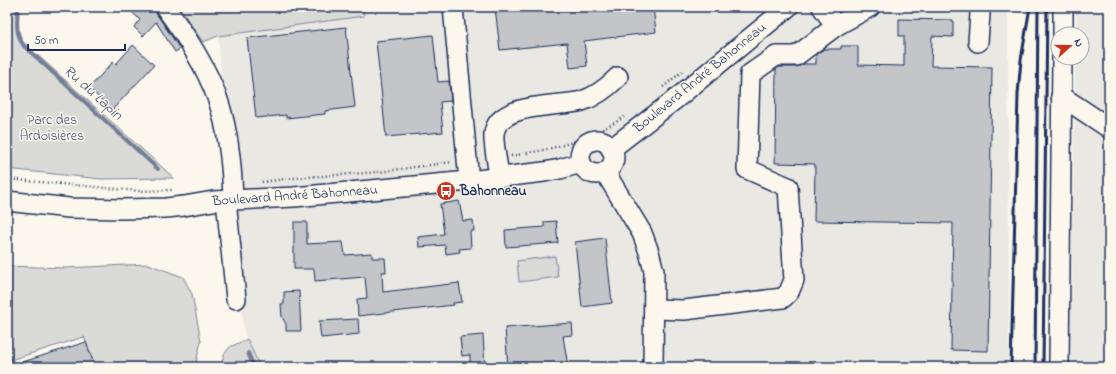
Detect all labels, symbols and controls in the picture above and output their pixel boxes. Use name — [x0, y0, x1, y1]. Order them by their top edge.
street label: Boulevard André Bahonneau — [628, 18, 771, 139]
scale bar — [28, 26, 125, 52]
north arrow — [1050, 26, 1090, 66]
text: 50 m — [34, 32, 58, 50]
text: N — [1070, 36, 1087, 49]
water label: Ru du Lapin — [58, 60, 128, 126]
park label: Parc des Ardoisières — [20, 110, 84, 147]
street label: Boulevard André Bahonneau — [210, 180, 379, 212]
bus stop icon: Bahonneau — [435, 180, 457, 202]
place label: Bahonneau — [459, 181, 527, 202]

